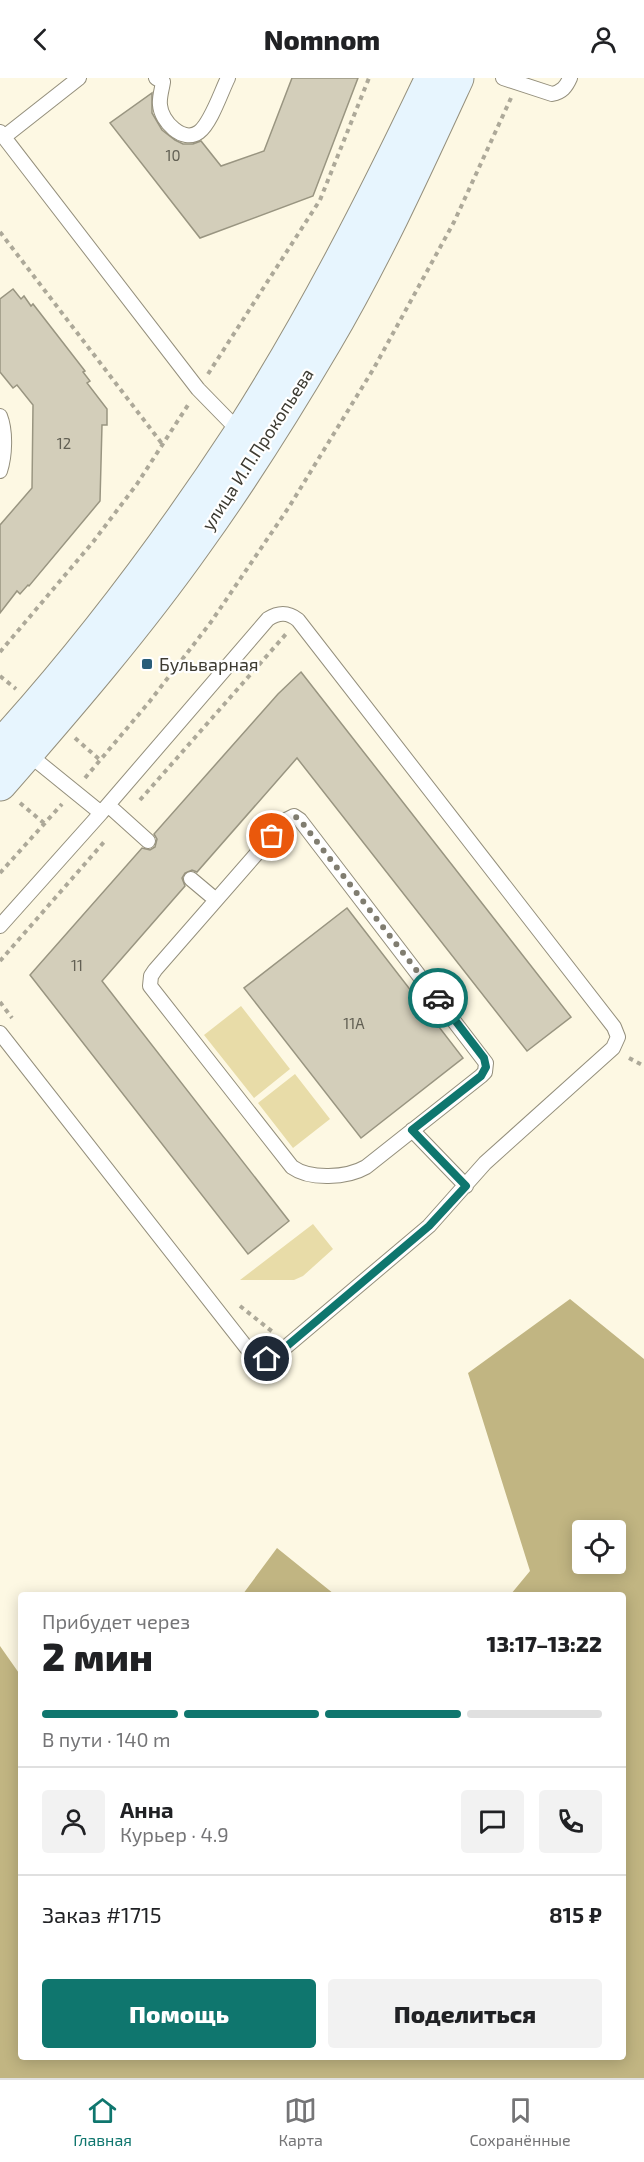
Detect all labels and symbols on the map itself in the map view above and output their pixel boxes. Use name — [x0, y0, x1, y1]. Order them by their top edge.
house number: 10 — [165, 146, 181, 164]
street label: улица И.П.Прокопьева — [196, 364, 318, 534]
house number: 12 — [57, 434, 71, 452]
place label: Бульварная — [159, 653, 259, 675]
marker: Бульварная — [140, 657, 154, 671]
pin — [246, 810, 297, 861]
house number: 11 — [71, 956, 83, 974]
courier — [408, 968, 468, 1028]
house number: 11А — [343, 1014, 365, 1032]
pin — [241, 1333, 292, 1384]

